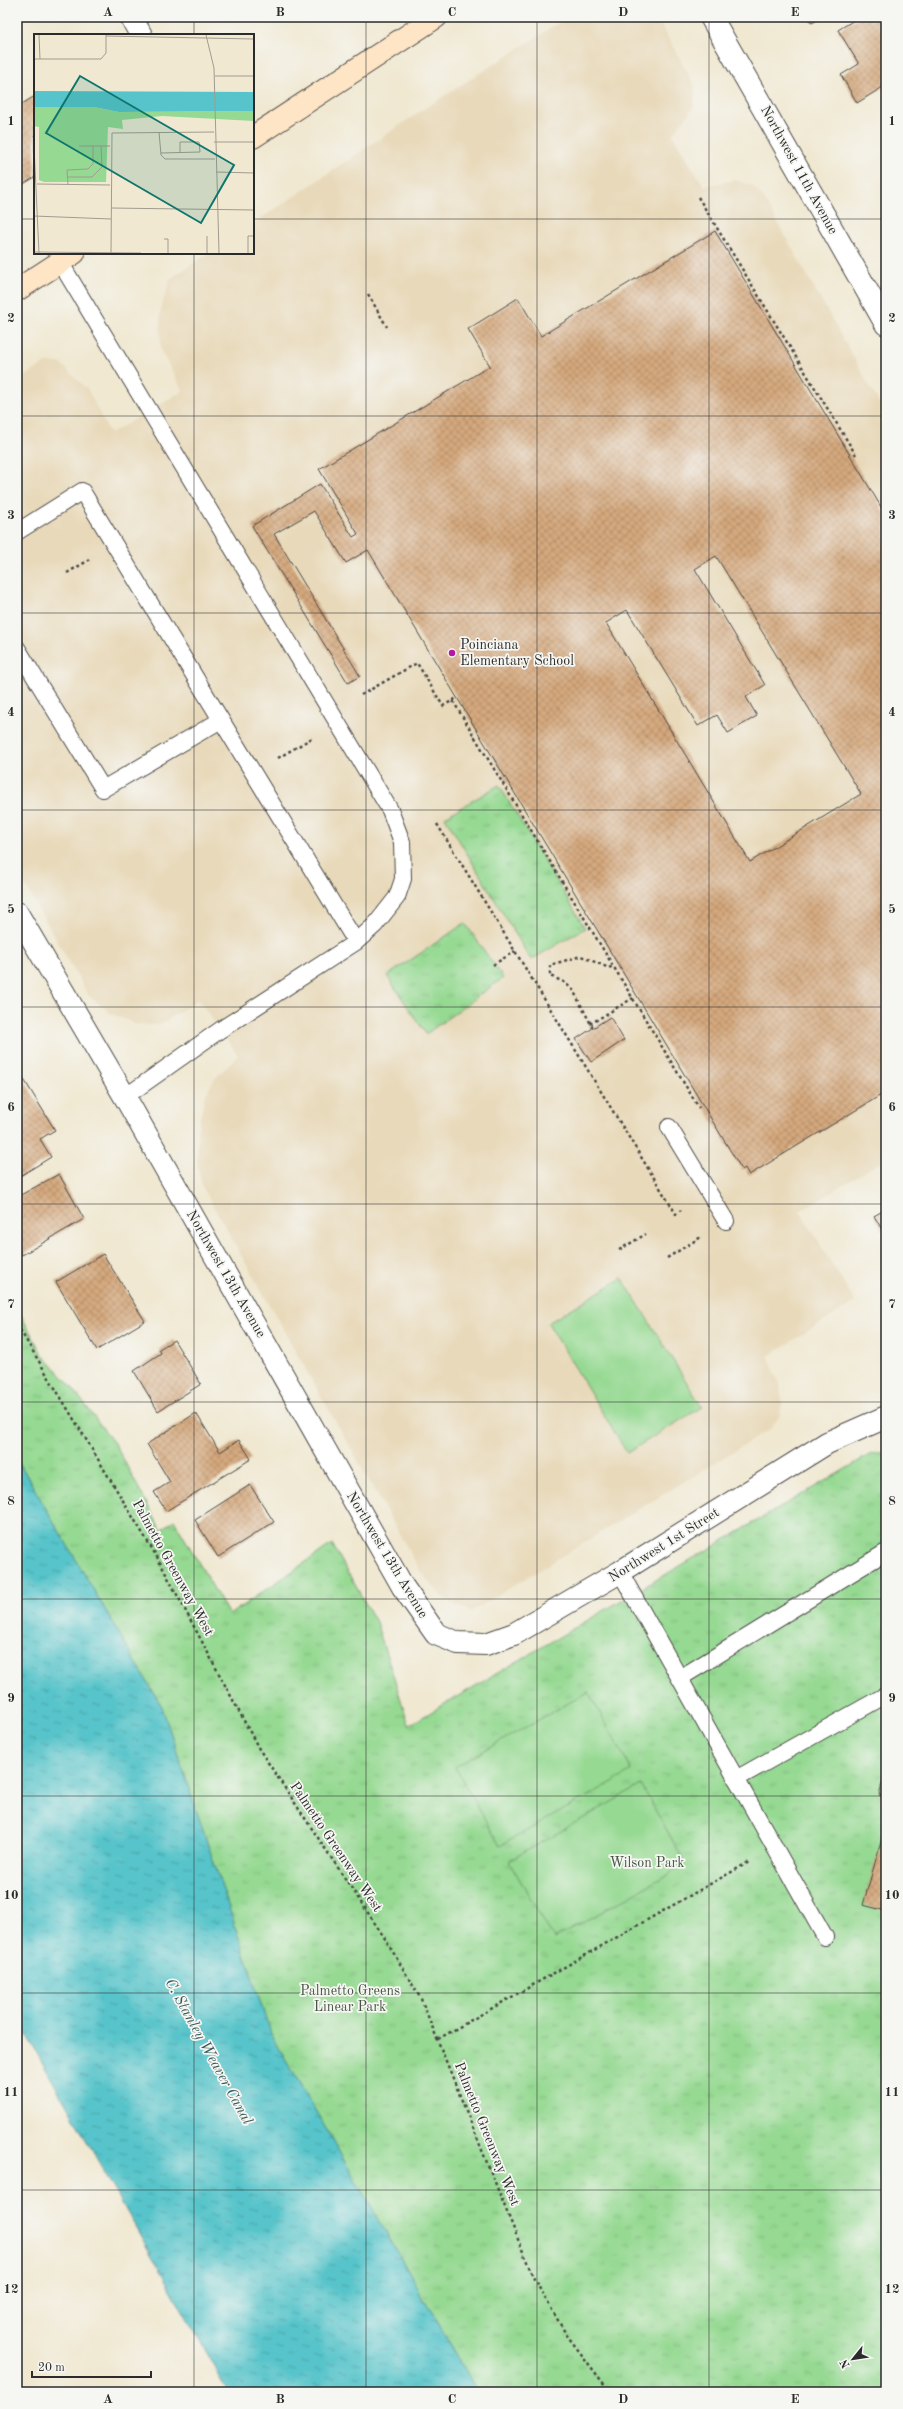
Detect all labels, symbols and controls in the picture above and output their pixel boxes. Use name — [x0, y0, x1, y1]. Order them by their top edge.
text: A — [103, 6, 113, 19]
text: B — [275, 6, 285, 19]
text: C — [448, 6, 456, 19]
text: D — [618, 6, 628, 19]
text: E — [791, 6, 800, 19]
inset map — [34, 34, 254, 254]
street label: Northwest 11th Avenue — [758, 103, 840, 237]
text: 1 — [7, 115, 15, 128]
text: 1 — [888, 115, 896, 128]
text: 2 — [7, 312, 15, 325]
text: 2 — [888, 312, 896, 325]
text: 3 — [7, 509, 15, 522]
text: 3 — [888, 509, 896, 522]
place label: Poinciana Elementary School — [460, 638, 574, 668]
marker: Poinciana Elementary School — [447, 648, 457, 658]
text: 4 — [7, 706, 15, 719]
text: 4 — [888, 706, 896, 719]
text: 5 — [7, 903, 15, 916]
text: 5 — [888, 903, 896, 916]
text: 6 — [7, 1101, 15, 1114]
text: 6 — [888, 1101, 896, 1114]
street label: Northwest 13th Avenue — [184, 1208, 268, 1340]
text: 7 — [7, 1298, 15, 1311]
text: 7 — [888, 1298, 896, 1311]
street label: Northwest 13th Avenue — [344, 1489, 430, 1621]
text: 8 — [7, 1495, 15, 1508]
text: 8 — [888, 1495, 896, 1508]
street label: Palmetto Greenway West — [130, 1497, 216, 1639]
street label: Northwest 1st Street — [606, 1505, 722, 1585]
text: 9 — [7, 1692, 15, 1705]
text: 9 — [888, 1692, 896, 1705]
street label: Palmetto Greenway West — [287, 1779, 385, 1915]
park label: Wilson Park — [609, 1856, 685, 1870]
text: 10 — [3, 1889, 19, 1902]
text: 10 — [884, 1889, 900, 1902]
water label: C. Stanley Weaver Canal — [162, 1976, 255, 2128]
park label: Palmetto Greens Linear Park — [300, 1984, 400, 2014]
street label: Palmetto Greenway West — [452, 2060, 522, 2208]
text: 11 — [3, 2086, 19, 2099]
text: 11 — [884, 2086, 900, 2099]
text: 12 — [3, 2283, 19, 2296]
text: 12 — [884, 2283, 900, 2296]
north arrow — [833, 2339, 873, 2379]
scale bar — [32, 2353, 151, 2379]
text: N — [838, 2356, 853, 2370]
text: 20 m — [38, 2362, 65, 2374]
text: A — [103, 2393, 113, 2406]
text: B — [275, 2393, 285, 2406]
text: C — [448, 2393, 456, 2406]
text: D — [618, 2393, 628, 2406]
text: E — [791, 2393, 800, 2406]

